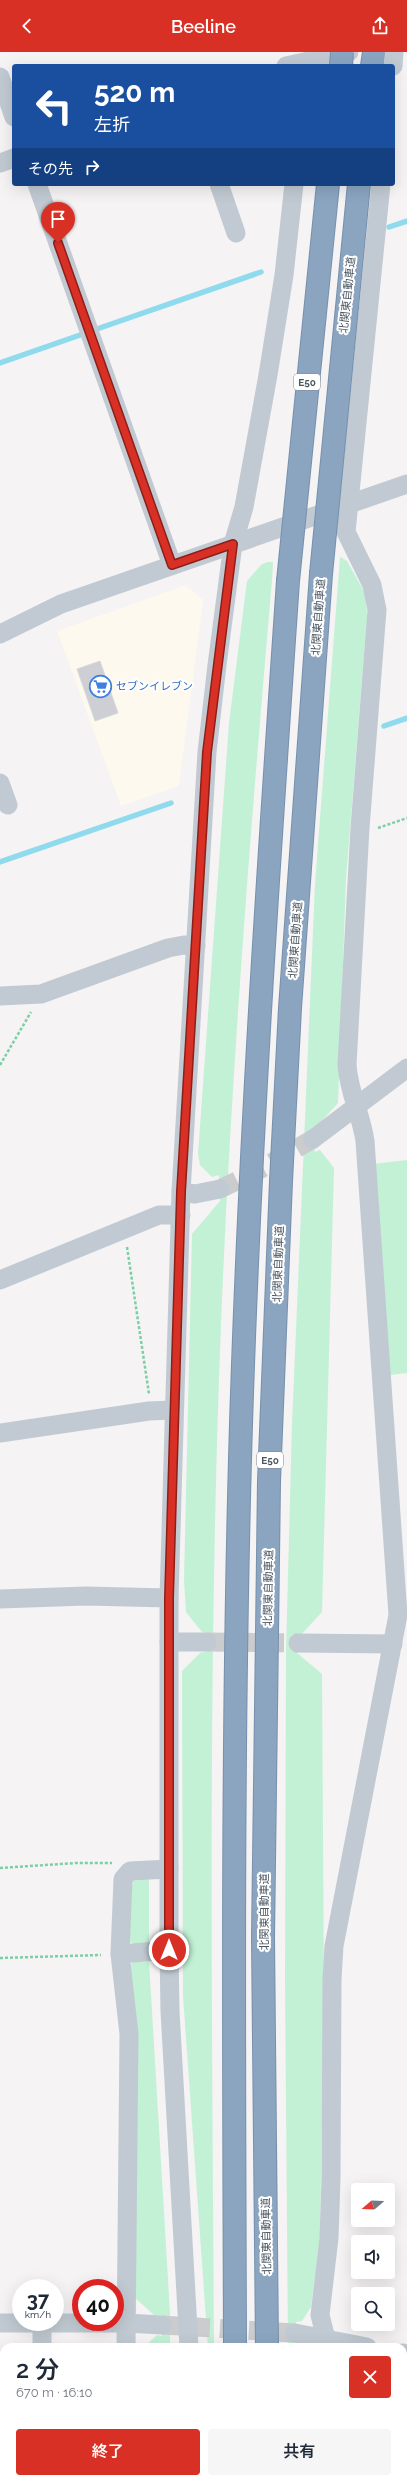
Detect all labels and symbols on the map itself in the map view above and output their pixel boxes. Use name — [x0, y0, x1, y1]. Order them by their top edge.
pin — [41, 202, 75, 243]
street label: 北関東自動車道 — [337, 256, 358, 334]
road number: E50 — [294, 374, 320, 390]
street label: 北関東自動車道 — [309, 578, 328, 656]
supermarket icon: セブンイレブン — [88, 673, 114, 699]
place label: セブンイレブン — [116, 680, 193, 693]
street label: 北関東自動車道 — [286, 901, 305, 979]
street label: 北関東自動車道 — [271, 1225, 286, 1303]
road number: E50 — [257, 1452, 283, 1468]
street label: 北関東自動車道 — [261, 1549, 276, 1627]
street label: 北関東自動車道 — [258, 1874, 271, 1951]
position arrow — [148, 1929, 190, 1971]
north arrow — [351, 2183, 395, 2227]
street label: 北関東自動車道 — [259, 2197, 274, 2275]
speed limit sign: 40 — [72, 2279, 124, 2331]

